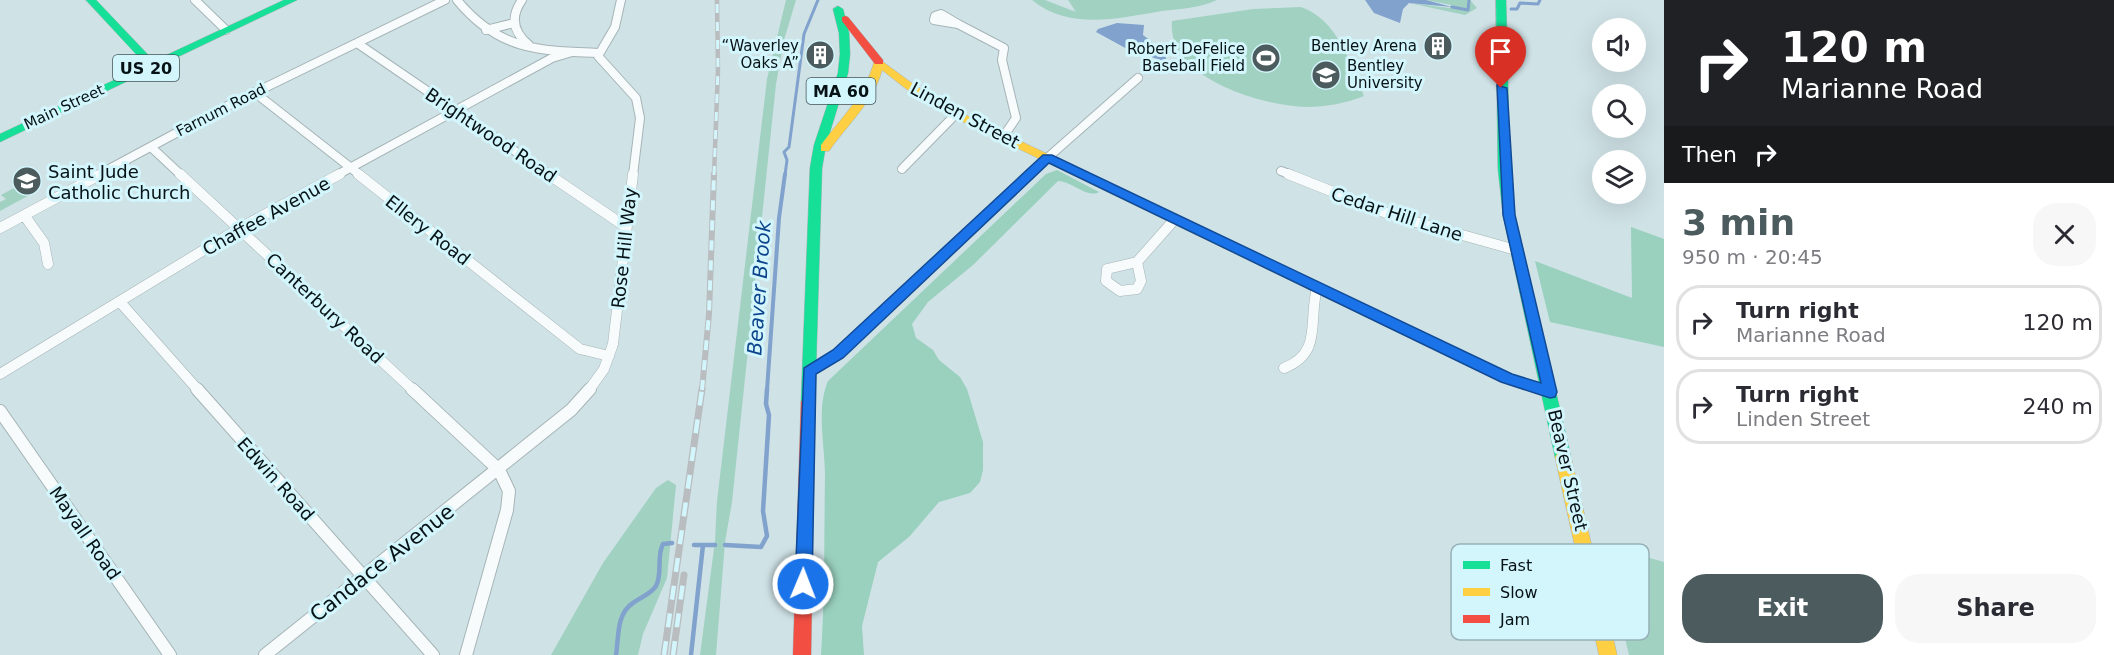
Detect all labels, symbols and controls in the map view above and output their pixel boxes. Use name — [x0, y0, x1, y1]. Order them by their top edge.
map controls — [1592, 18, 1646, 204]
button: sound — [1592, 18, 1646, 72]
text: 120 m — [1781, 23, 1927, 72]
icon: right — [1682, 24, 1760, 102]
pin — [1475, 26, 1526, 88]
building icon: Bentley Arena — [1422, 30, 1454, 62]
icon: arrive — [1484, 35, 1517, 68]
place label: “Waverley Oaks A” — [722, 37, 799, 72]
place label: Bentley Arena — [1311, 37, 1417, 55]
building icon: “Waverley Oaks A” — [804, 39, 836, 71]
place label: Robert DeFelice Baseball Field — [1127, 40, 1245, 75]
sports icon: Robert DeFelice Baseball Field — [1250, 42, 1282, 74]
road number: US 20 — [113, 55, 179, 81]
place label: Bentley University — [1347, 57, 1423, 92]
school or university icon: Bentley University — [1310, 59, 1342, 91]
text: Marianne Road — [1781, 73, 1983, 104]
street label: Linden Street — [907, 77, 1023, 153]
road number: MA 60 — [806, 78, 876, 104]
street label: Farnum Road — [173, 80, 269, 140]
street label: Main Street — [21, 81, 107, 133]
street label: Brightwood Road — [421, 83, 561, 187]
button: search — [1592, 84, 1646, 138]
icon: right — [1749, 138, 1782, 171]
text: Then — [1682, 142, 1737, 167]
button: layers — [1592, 150, 1646, 204]
place label: Saint Jude Catholic Church — [48, 161, 190, 203]
school or university icon: Saint Jude Catholic Church — [11, 165, 43, 197]
street label: Chaffee Avenue — [199, 172, 333, 260]
street label: Cedar Hill Lane — [1329, 183, 1465, 245]
street label: Rose Hill Way — [607, 186, 641, 310]
street label: Ellery Road — [382, 191, 474, 269]
text: 3 min — [1682, 202, 1795, 243]
button: close — [2033, 203, 2096, 266]
water label: Beaver Brook — [742, 218, 776, 356]
text: 950 m · 20:45 — [1682, 245, 1823, 269]
street label: Canterbury Road — [262, 248, 388, 368]
text: Turn right — [1736, 298, 1859, 323]
icon: right — [1685, 306, 1718, 339]
text: 120 m — [2023, 310, 2093, 335]
text: Marianne Road — [1736, 323, 1886, 347]
text: Turn right — [1736, 382, 1859, 407]
icon: right — [1685, 390, 1718, 423]
text: 240 m — [2023, 394, 2093, 419]
street label: Beaver Street — [1544, 407, 1592, 533]
text: Linden Street — [1736, 407, 1870, 431]
street label: Edwin Road — [233, 433, 319, 525]
street label: Mayall Road — [45, 482, 125, 584]
street label: Candace Avenue — [305, 499, 459, 627]
legend — [1451, 544, 1649, 640]
position arrow — [771, 552, 835, 616]
text: Fast — [1500, 556, 1532, 575]
button: Exit — [1682, 574, 1883, 643]
button: Share — [1895, 574, 2096, 643]
text: Slow — [1500, 583, 1537, 602]
text: Jam — [1499, 610, 1530, 629]

